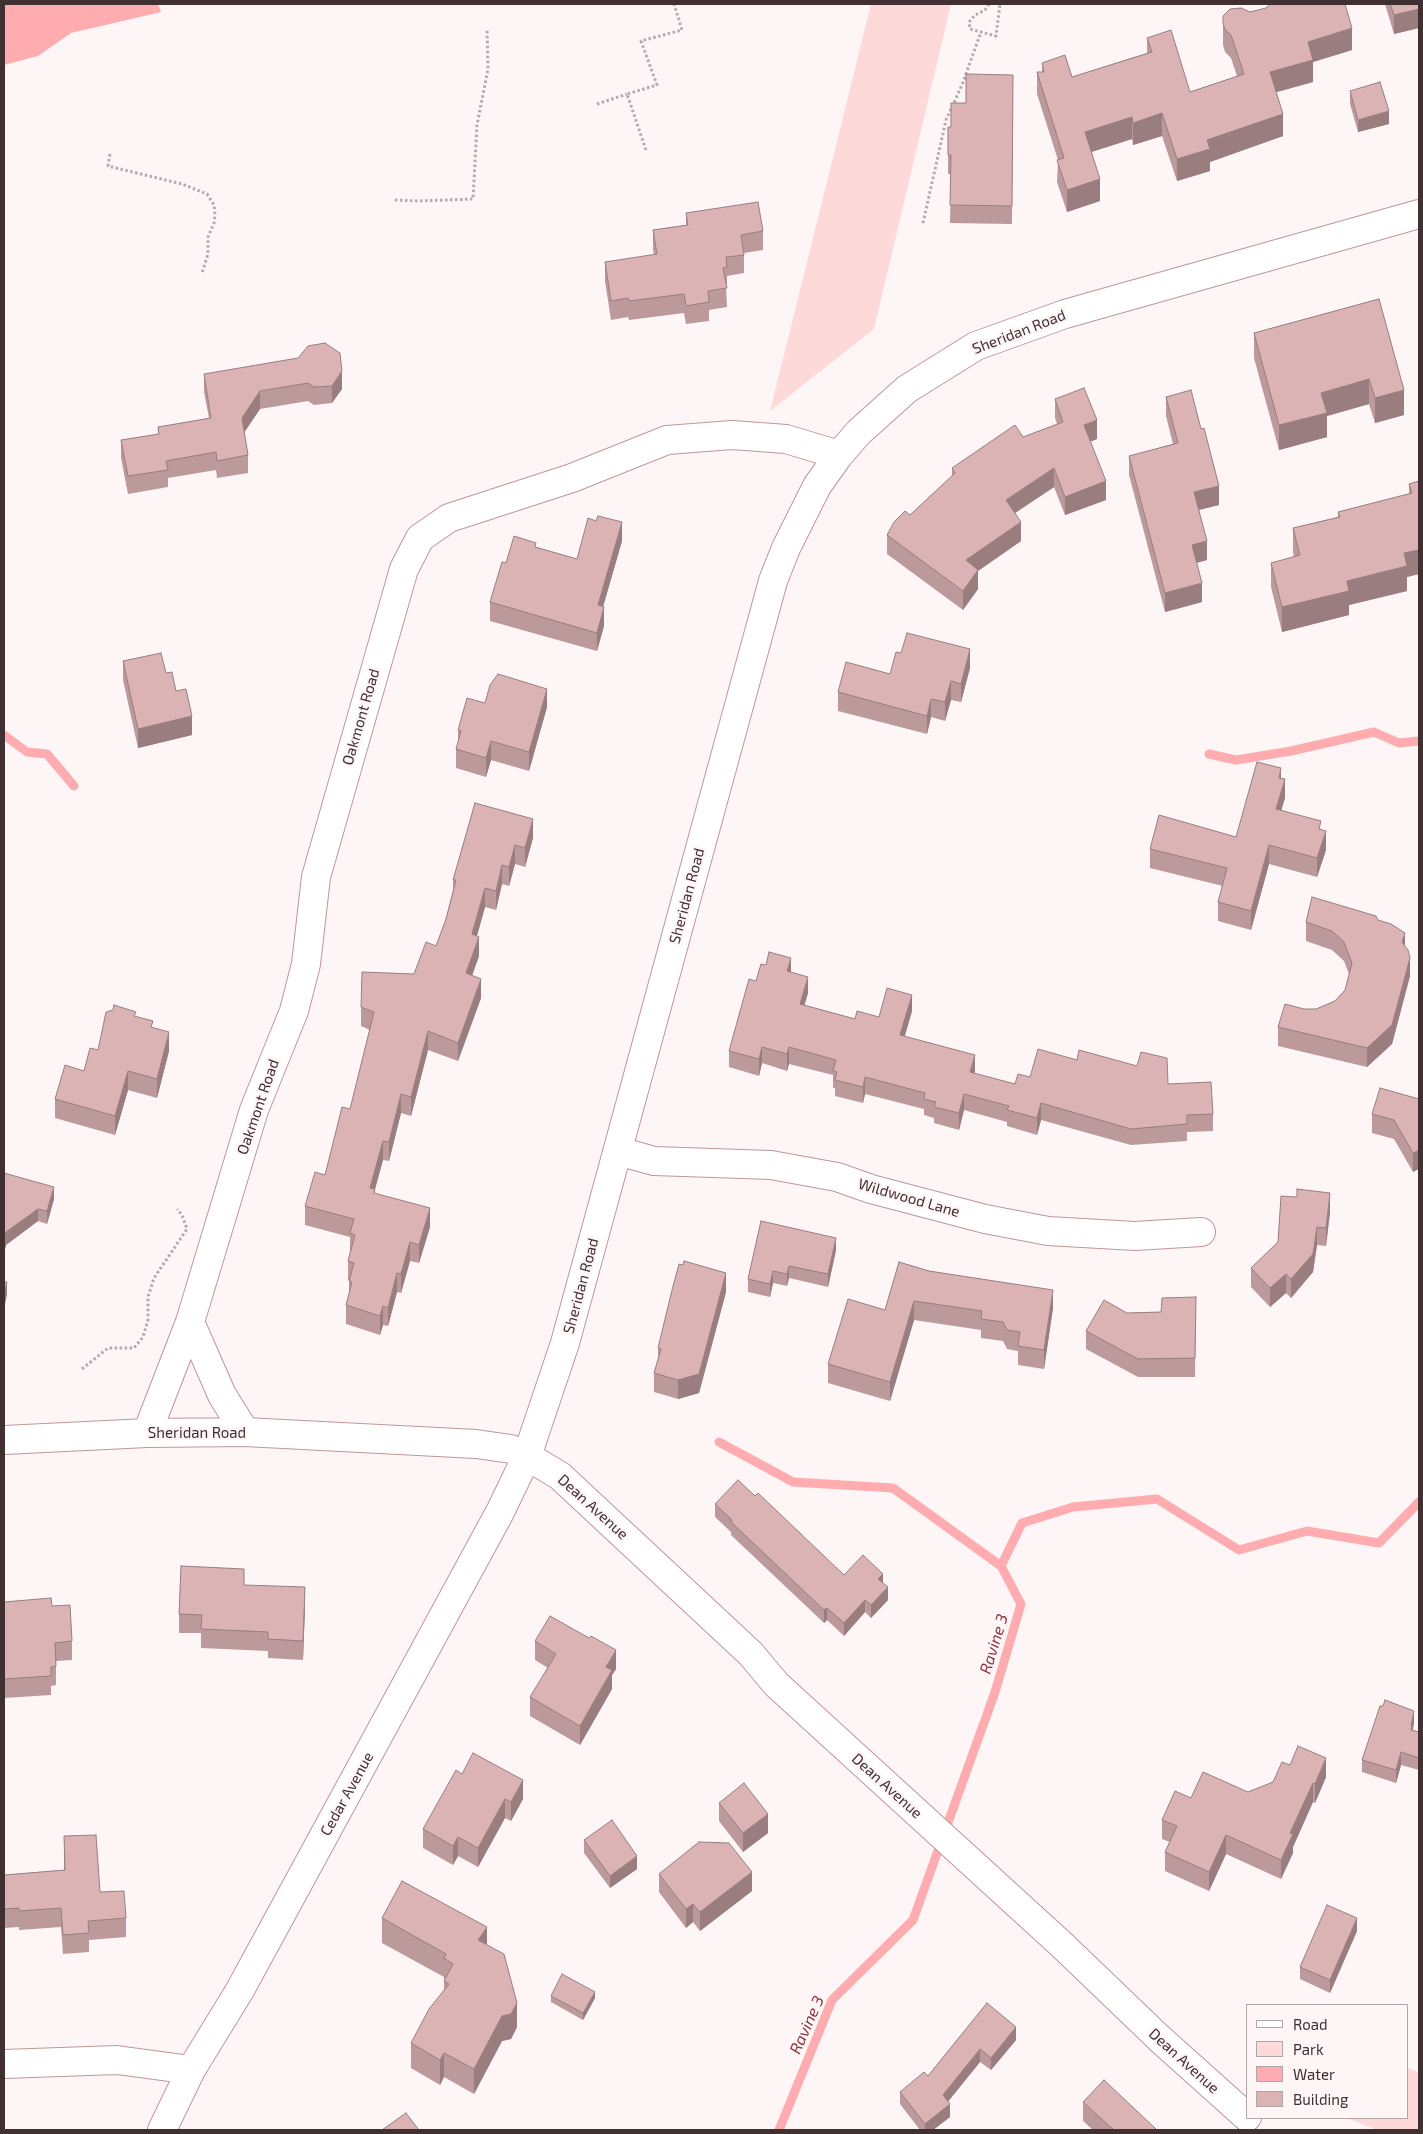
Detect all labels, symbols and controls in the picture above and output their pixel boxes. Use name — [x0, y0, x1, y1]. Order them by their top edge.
street label: Sheridan Road — [970, 306, 1068, 358]
street label: Oakmont Road — [339, 667, 383, 767]
street label: Sheridan Road — [666, 846, 708, 946]
street label: Oakmont Road — [233, 1057, 283, 1157]
street label: Wildwood Lane — [856, 1175, 962, 1221]
street label: Sheridan Road — [560, 1236, 602, 1336]
street label: Sheridan Road — [148, 1424, 246, 1442]
street label: Dean Avenue — [554, 1471, 632, 1543]
water label: Ravine 3 — [976, 1612, 1012, 1676]
street label: Cedar Avenue — [317, 1749, 377, 1839]
street label: Dean Avenue — [848, 1750, 926, 1822]
water label: Ravine 3 — [786, 1993, 828, 2057]
legend — [1246, 2004, 1408, 2119]
text: Road — [1293, 2015, 1328, 2033]
street label: Dean Avenue — [1145, 2025, 1223, 2097]
text: Park — [1293, 2040, 1324, 2058]
text: Water — [1293, 2065, 1335, 2083]
text: Building — [1293, 2090, 1348, 2108]

